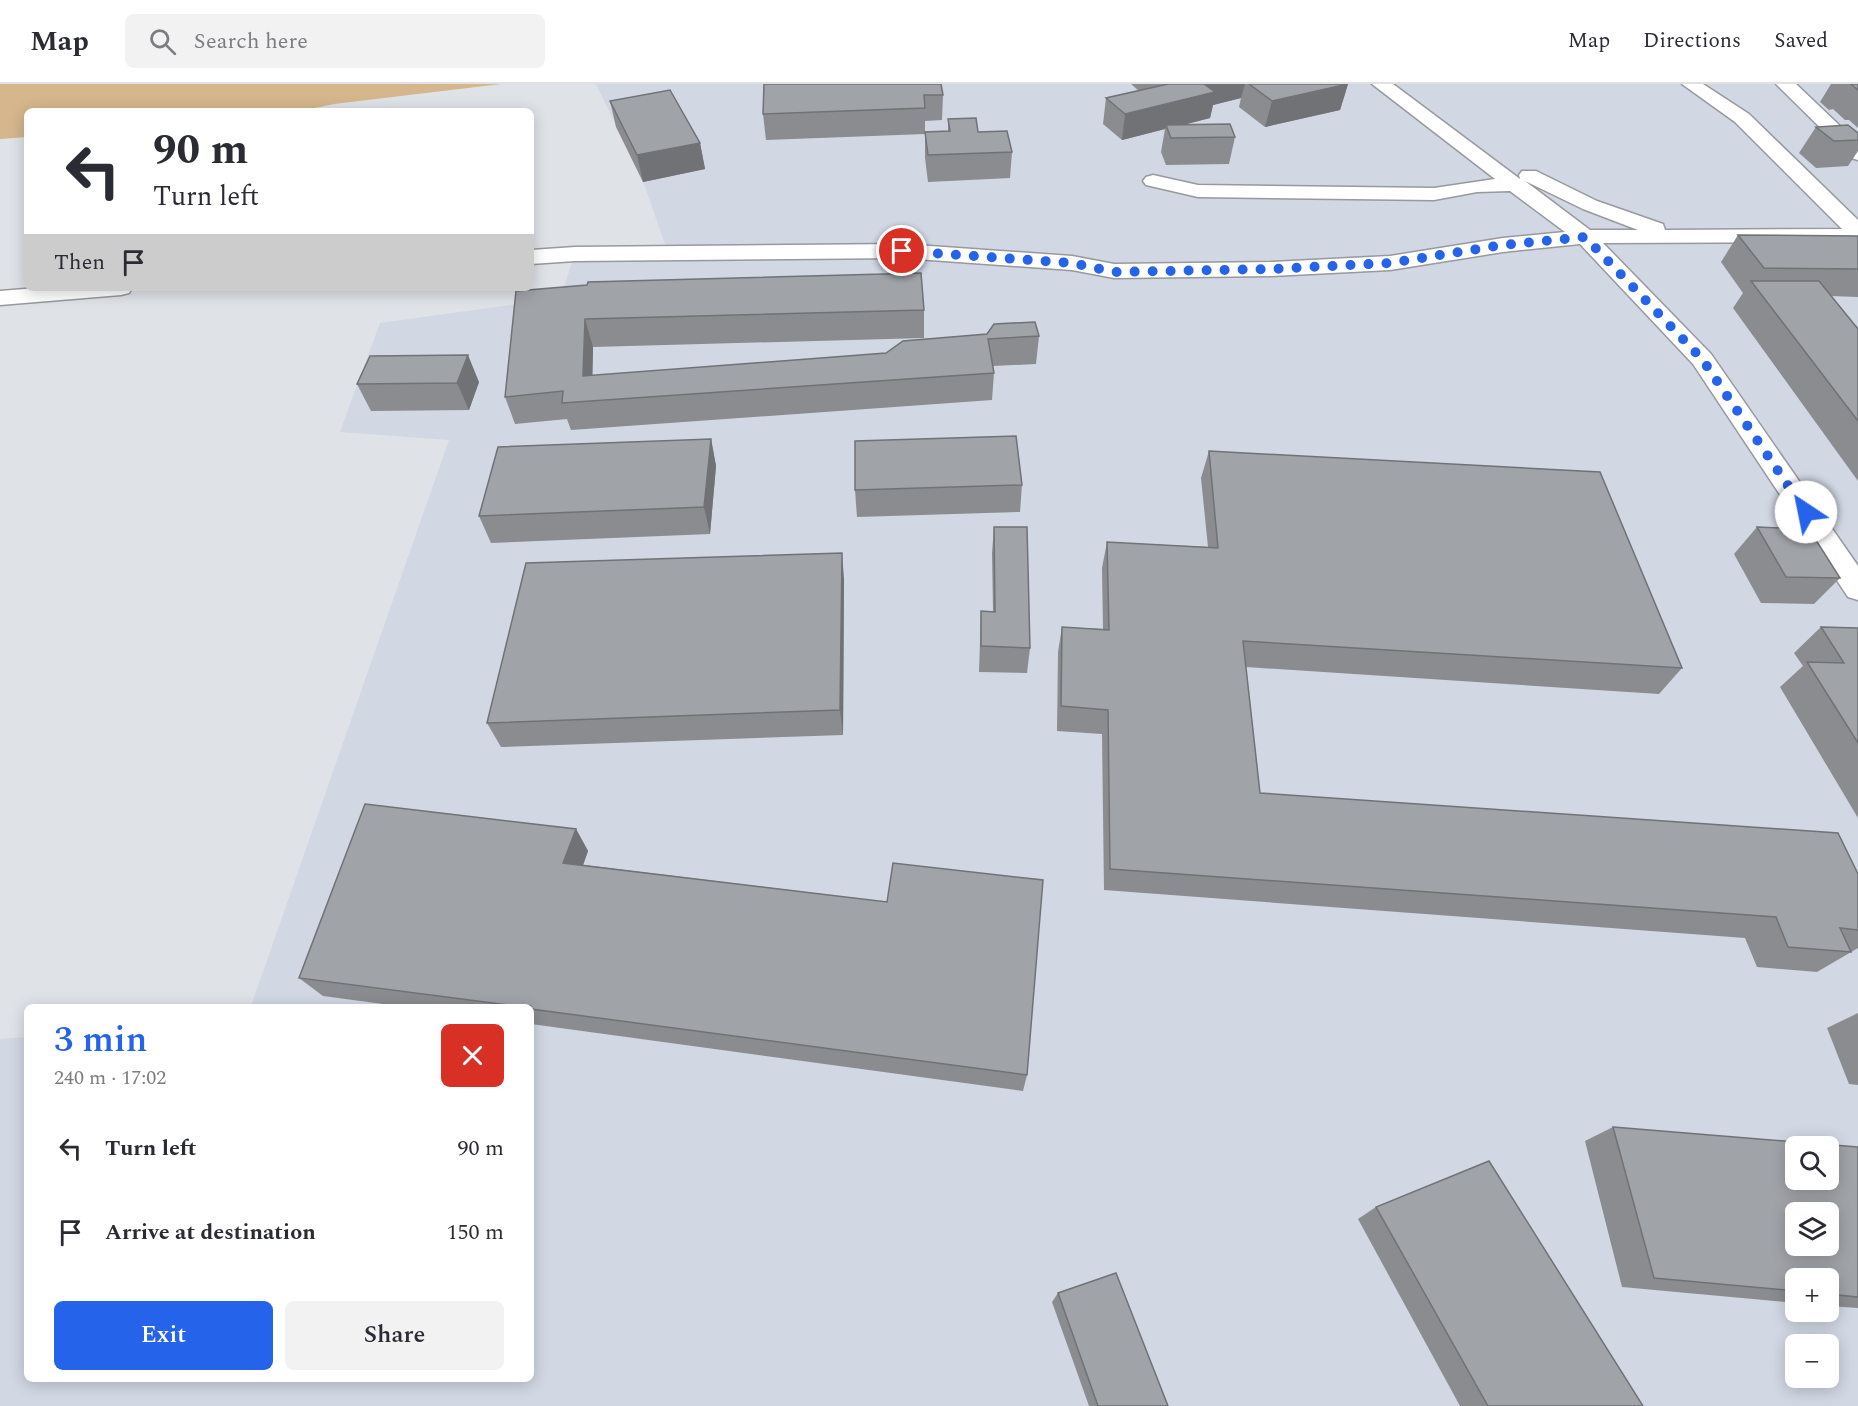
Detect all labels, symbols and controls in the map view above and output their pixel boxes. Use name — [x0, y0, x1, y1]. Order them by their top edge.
search box — [125, 14, 545, 68]
text: Map — [30, 20, 89, 63]
icon: search — [146, 25, 179, 58]
text: Search here — [194, 25, 308, 58]
text: Map — [1568, 25, 1610, 57]
text: Directions — [1643, 25, 1741, 57]
text: Saved — [1774, 25, 1828, 57]
text: 90 m — [153, 119, 248, 182]
icon: left — [54, 132, 132, 210]
text: Turn left — [153, 176, 259, 218]
pin — [876, 225, 927, 276]
icon: arrive — [885, 234, 918, 267]
text: Then — [54, 246, 105, 279]
icon: arrive — [117, 246, 150, 279]
position arrow — [1774, 480, 1838, 544]
text: 3 min — [54, 1013, 147, 1068]
button: close — [441, 1024, 504, 1087]
text: 240 m · 17:02 — [54, 1063, 166, 1093]
icon: left — [54, 1132, 87, 1165]
text: Turn left — [105, 1132, 197, 1165]
text: 90 m — [458, 1132, 504, 1165]
map controls — [1785, 1136, 1839, 1388]
button: search — [1785, 1136, 1839, 1190]
button: layers — [1785, 1202, 1839, 1256]
icon: arrive — [54, 1216, 87, 1249]
text: Arrive at destination — [105, 1216, 316, 1249]
text: 150 m — [447, 1216, 504, 1249]
button: + — [1785, 1268, 1839, 1322]
button: Exit — [54, 1301, 273, 1370]
button: Share — [285, 1301, 504, 1370]
button: − — [1785, 1334, 1839, 1388]

